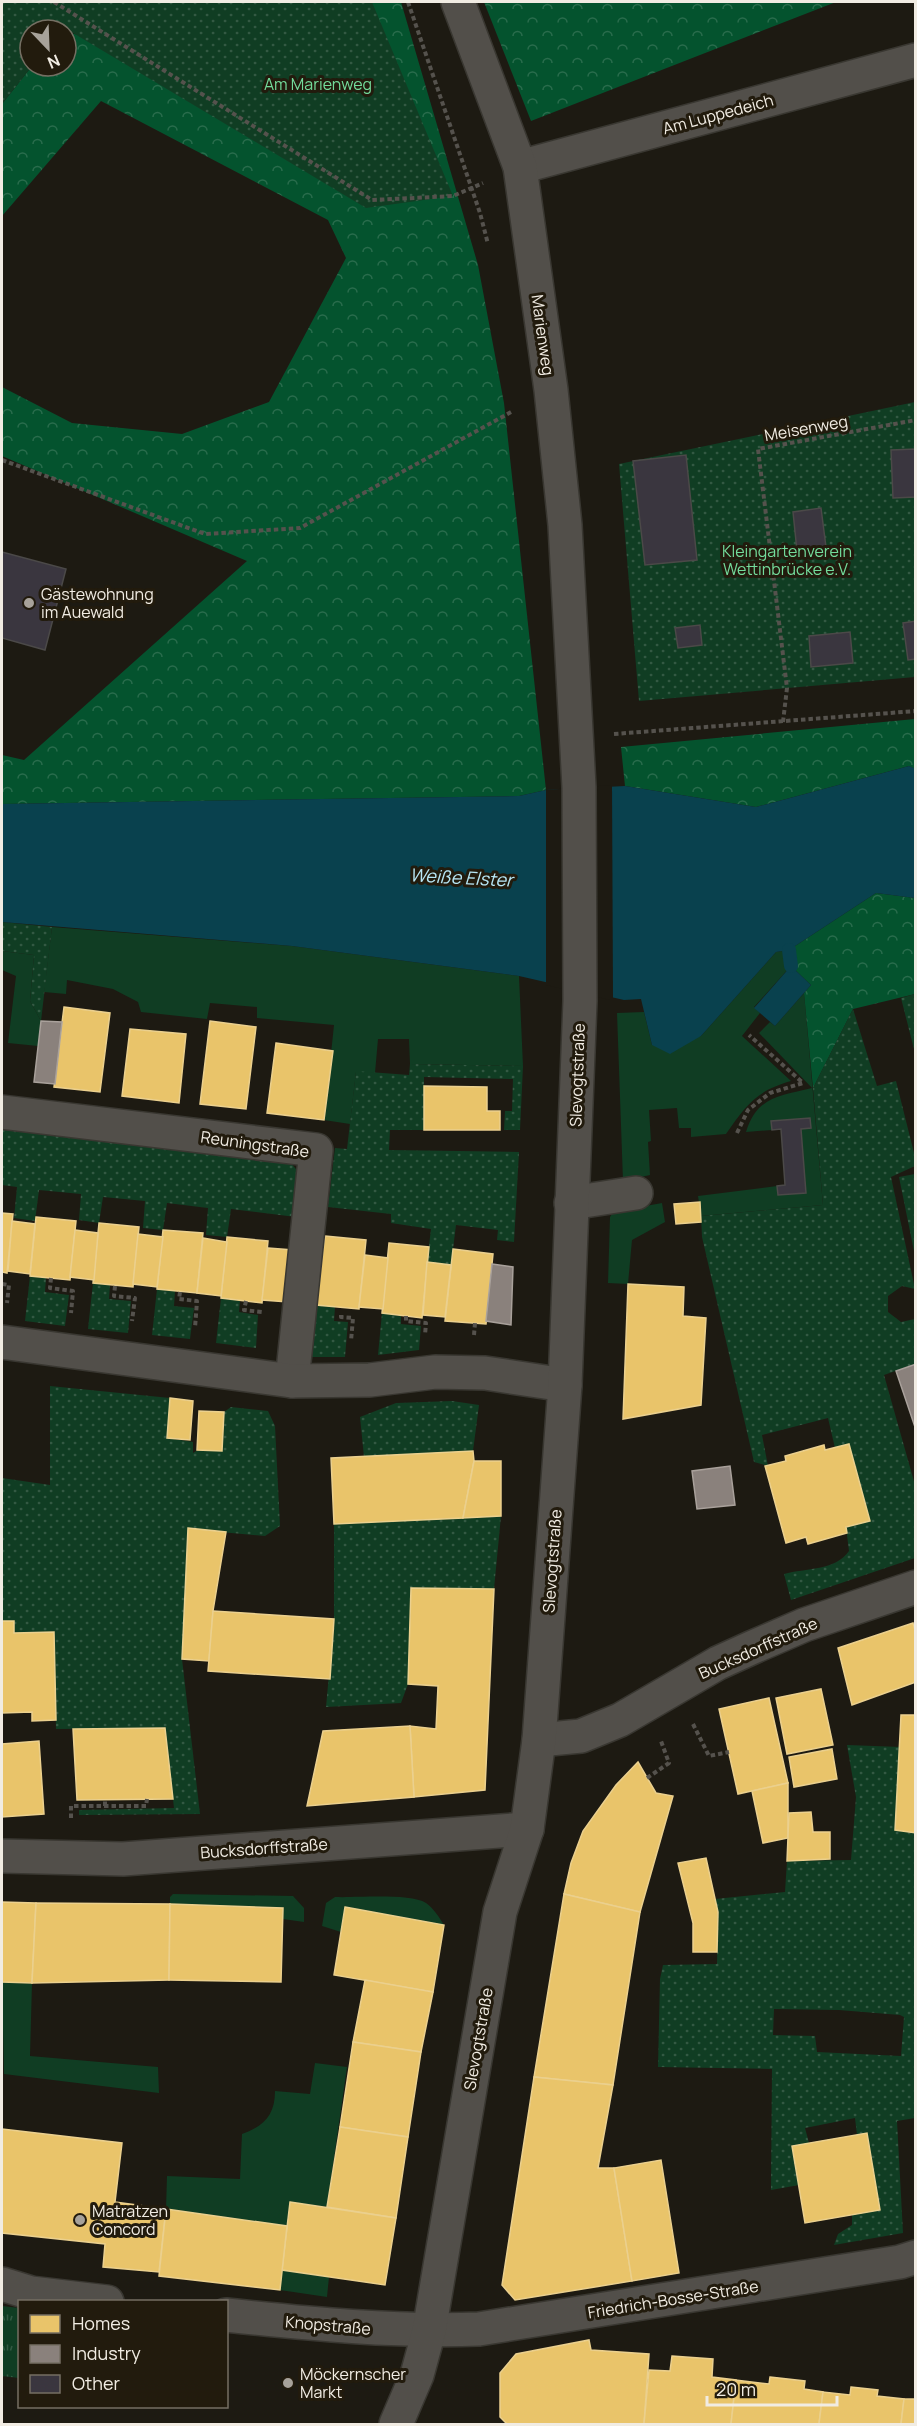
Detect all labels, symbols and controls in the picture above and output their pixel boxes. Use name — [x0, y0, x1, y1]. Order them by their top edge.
north arrow — [18, 18, 78, 78]
text: N — [44, 49, 63, 74]
park label: Am Marienweg — [264, 73, 372, 95]
street label: Am Luppedeich — [660, 89, 776, 139]
street label: Marienweg — [526, 293, 560, 377]
street label: Meisenweg — [763, 410, 849, 446]
park label: Kleingartenverein Wettinbrücke e.V. — [722, 540, 852, 580]
place label: Gästewohnung im Auewald — [41, 583, 154, 623]
marker: Gästewohnung im Auewald — [22, 596, 36, 610]
water label: Weiße Elster — [409, 862, 516, 892]
street label: Slevogtstraße — [564, 1023, 590, 1127]
street label: Reuningstraße — [199, 1126, 311, 1162]
street label: Slevogtstraße — [537, 1508, 567, 1614]
street label: Bucksdorffstraße — [695, 1612, 821, 1684]
street label: Bucksdorffstraße — [200, 1833, 328, 1863]
street label: Slevogtstraße — [458, 1986, 498, 2092]
place label: Matratzen Concord — [92, 2200, 168, 2240]
marker: Matratzen Concord — [73, 2213, 87, 2227]
street label: Friedrich-Bosse-Straße — [586, 2275, 760, 2323]
legend — [18, 2300, 228, 2408]
street label: Knopstraße — [284, 2310, 372, 2340]
text: Homes — [72, 2311, 130, 2335]
text: Industry — [72, 2341, 141, 2365]
place label: Möckernscher Markt — [300, 2363, 406, 2403]
scale bar — [707, 2369, 838, 2407]
text: Other — [72, 2371, 120, 2395]
marker: Möckernscher Markt — [281, 2376, 295, 2390]
text: 20 m — [716, 2377, 756, 2401]

